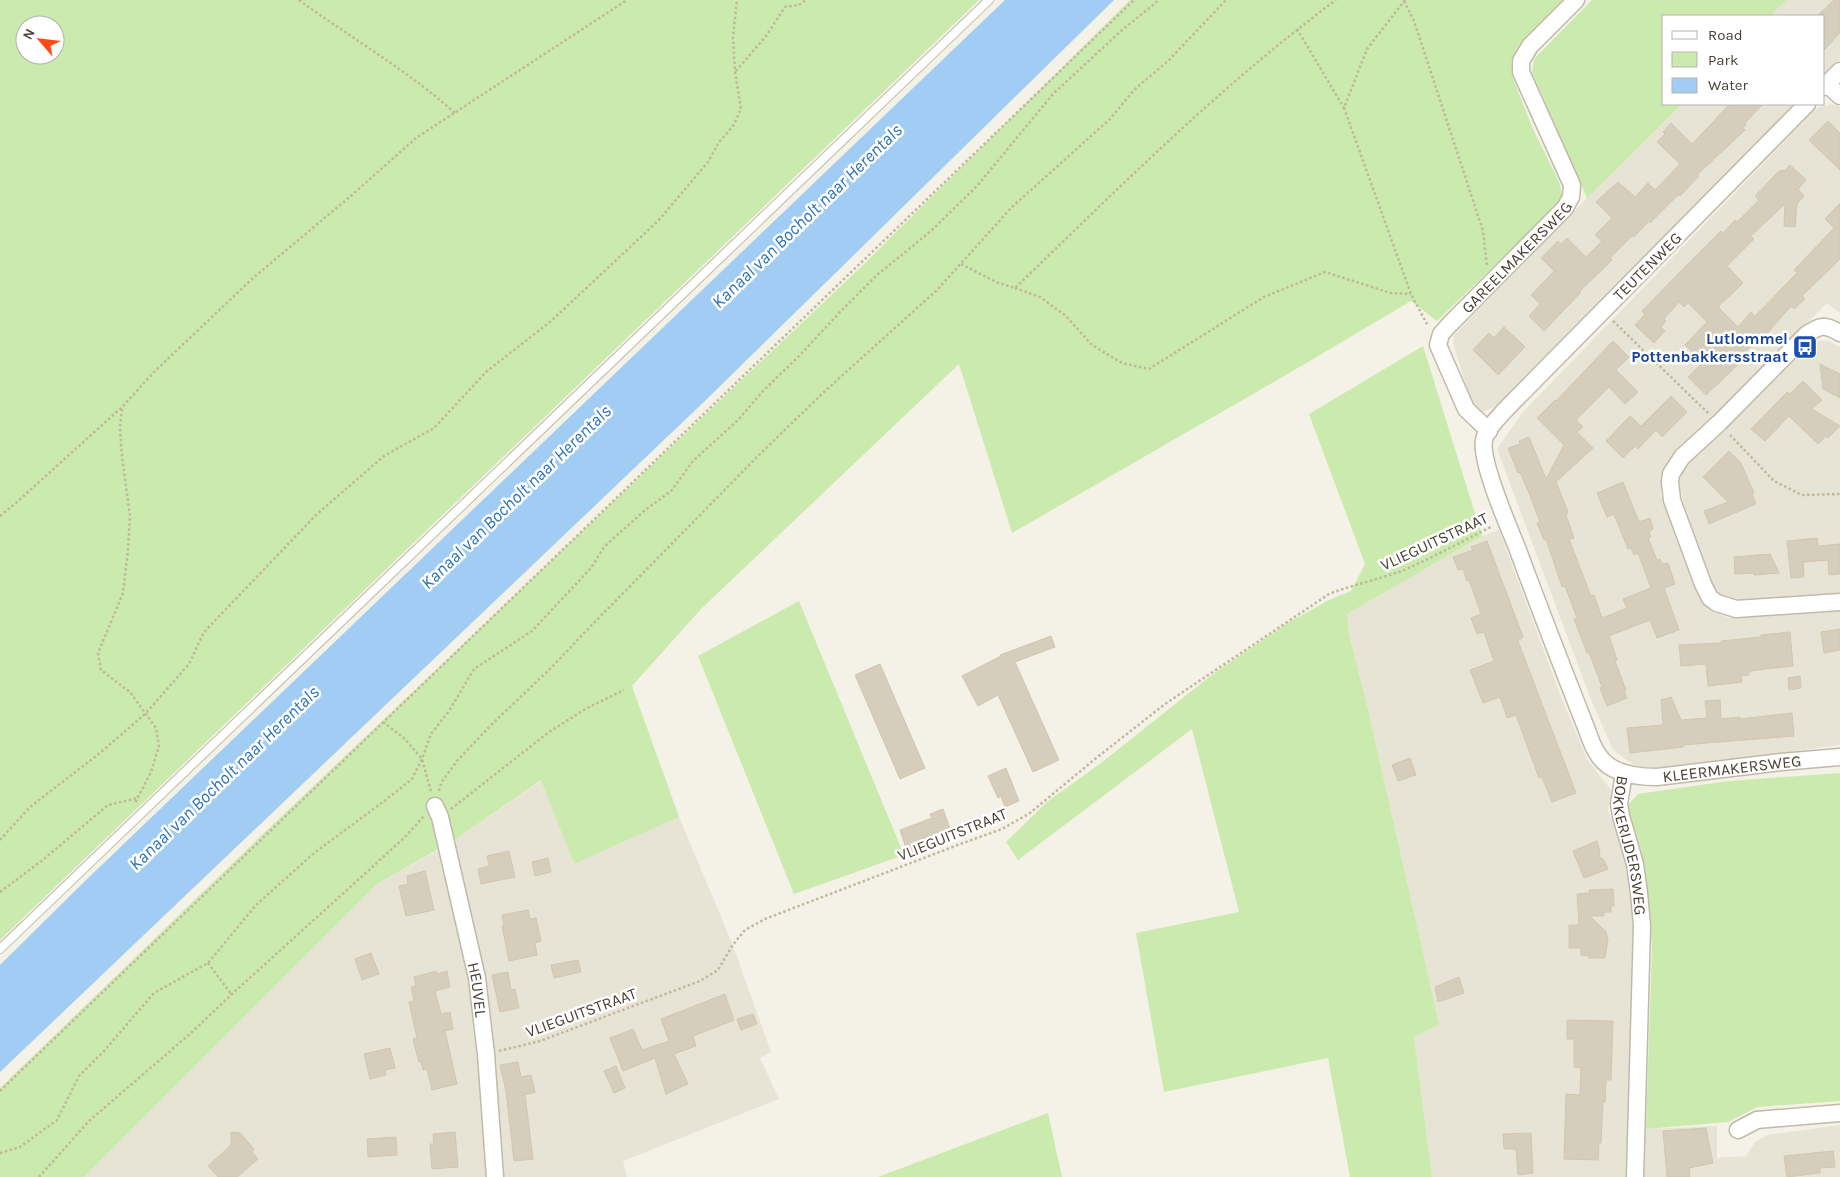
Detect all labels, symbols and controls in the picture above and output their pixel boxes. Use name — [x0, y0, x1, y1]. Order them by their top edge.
north arrow — [15, 15, 65, 65]
legend — [1662, 15, 1825, 105]
text: N — [19, 26, 39, 43]
text: Road — [1708, 26, 1743, 44]
text: Park — [1708, 51, 1738, 69]
text: Water — [1708, 76, 1749, 94]
water label: Kanaal van Bocholt naar Herentals — [707, 119, 907, 313]
street label: GAREELMAKERSWEG — [1458, 199, 1577, 317]
street label: TEUTENWEG — [1609, 228, 1686, 305]
place label: Lutlommel Pottenbakkersstraat — [1631, 329, 1788, 366]
bus stop icon: Lutlommel Pottenbakkersstraat — [1792, 334, 1818, 360]
water label: Kanaal van Bocholt naar Herentals — [416, 400, 616, 594]
street label: VLIEGUITSTRAAT — [1377, 508, 1491, 575]
water label: Kanaal van Bocholt naar Herentals — [124, 681, 324, 875]
street label: KLEERMAKERSWEG — [1662, 751, 1802, 786]
street label: BOKKERIJDERSWEG — [1609, 774, 1650, 916]
street label: VLIEGUITSTRAAT — [895, 804, 1010, 865]
street label: HEUVEL — [464, 960, 491, 1019]
street label: VLIEGUITSTRAAT — [523, 984, 639, 1041]

